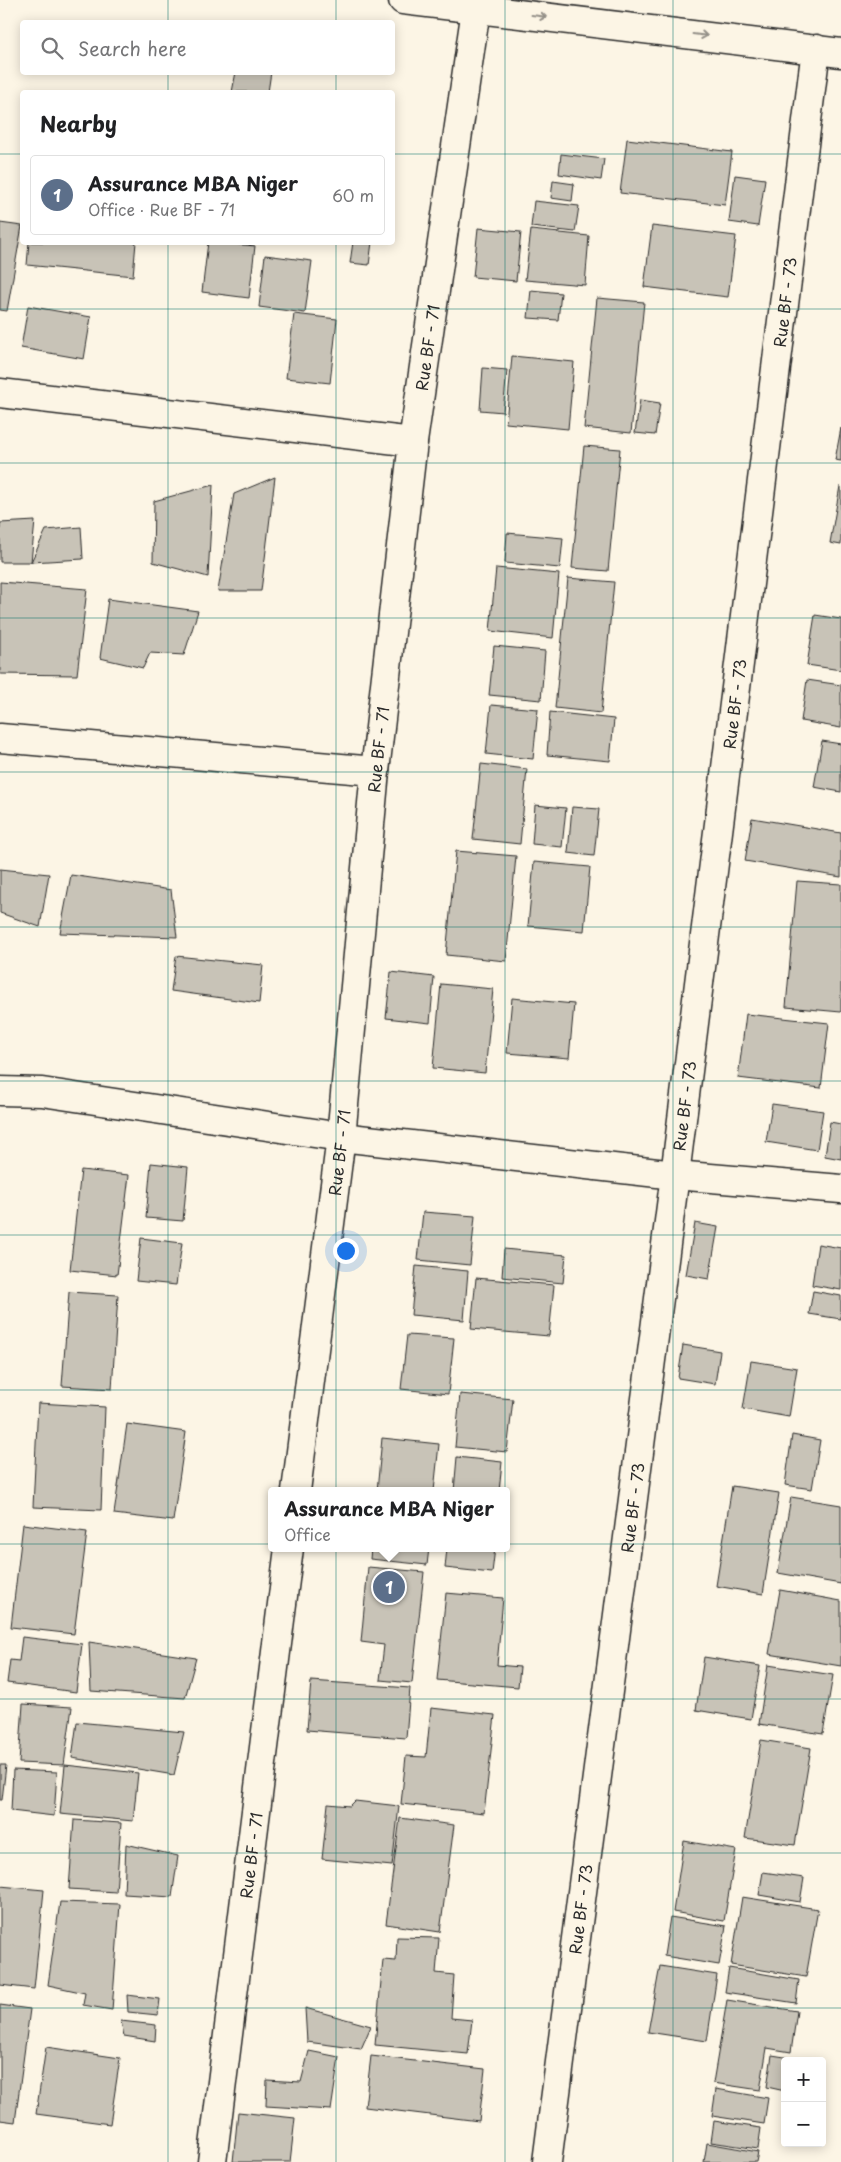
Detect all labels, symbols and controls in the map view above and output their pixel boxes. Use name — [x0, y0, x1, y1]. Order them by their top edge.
one-way arrow — [530, 11, 546, 21]
search box — [20, 20, 395, 75]
one-way arrow — [692, 30, 708, 40]
icon: search — [38, 34, 66, 62]
text: Search here — [78, 34, 187, 62]
text: Nearby — [40, 107, 117, 139]
text: Assurance MBA Niger — [88, 169, 298, 197]
text: 1 — [53, 183, 61, 207]
text: 60 m — [332, 183, 374, 207]
text: Office · Rue BF - 71 — [88, 197, 235, 221]
street label: Rue BF - 73 — [767, 256, 802, 349]
street label: Rue BF - 71 — [409, 303, 445, 392]
street label: Rue BF - 73 — [716, 657, 752, 750]
street label: Rue BF - 71 — [361, 705, 394, 794]
street label: Rue BF - 73 — [666, 1059, 701, 1152]
street label: Rue BF - 71 — [322, 1109, 355, 1197]
your location — [333, 1238, 359, 1264]
street label: Rue BF - 73 — [614, 1461, 650, 1554]
popup — [268, 1487, 510, 1552]
text: Assurance MBA Niger — [284, 1494, 494, 1522]
text: Office — [284, 1522, 331, 1546]
pin: 1 — [373, 1568, 405, 1606]
street label: Rue BF - 71 — [233, 1811, 268, 1900]
street label: Rue BF - 73 — [562, 1863, 598, 1956]
map controls — [781, 2057, 826, 2147]
button: + — [781, 2057, 826, 2102]
button: − — [781, 2102, 826, 2147]

